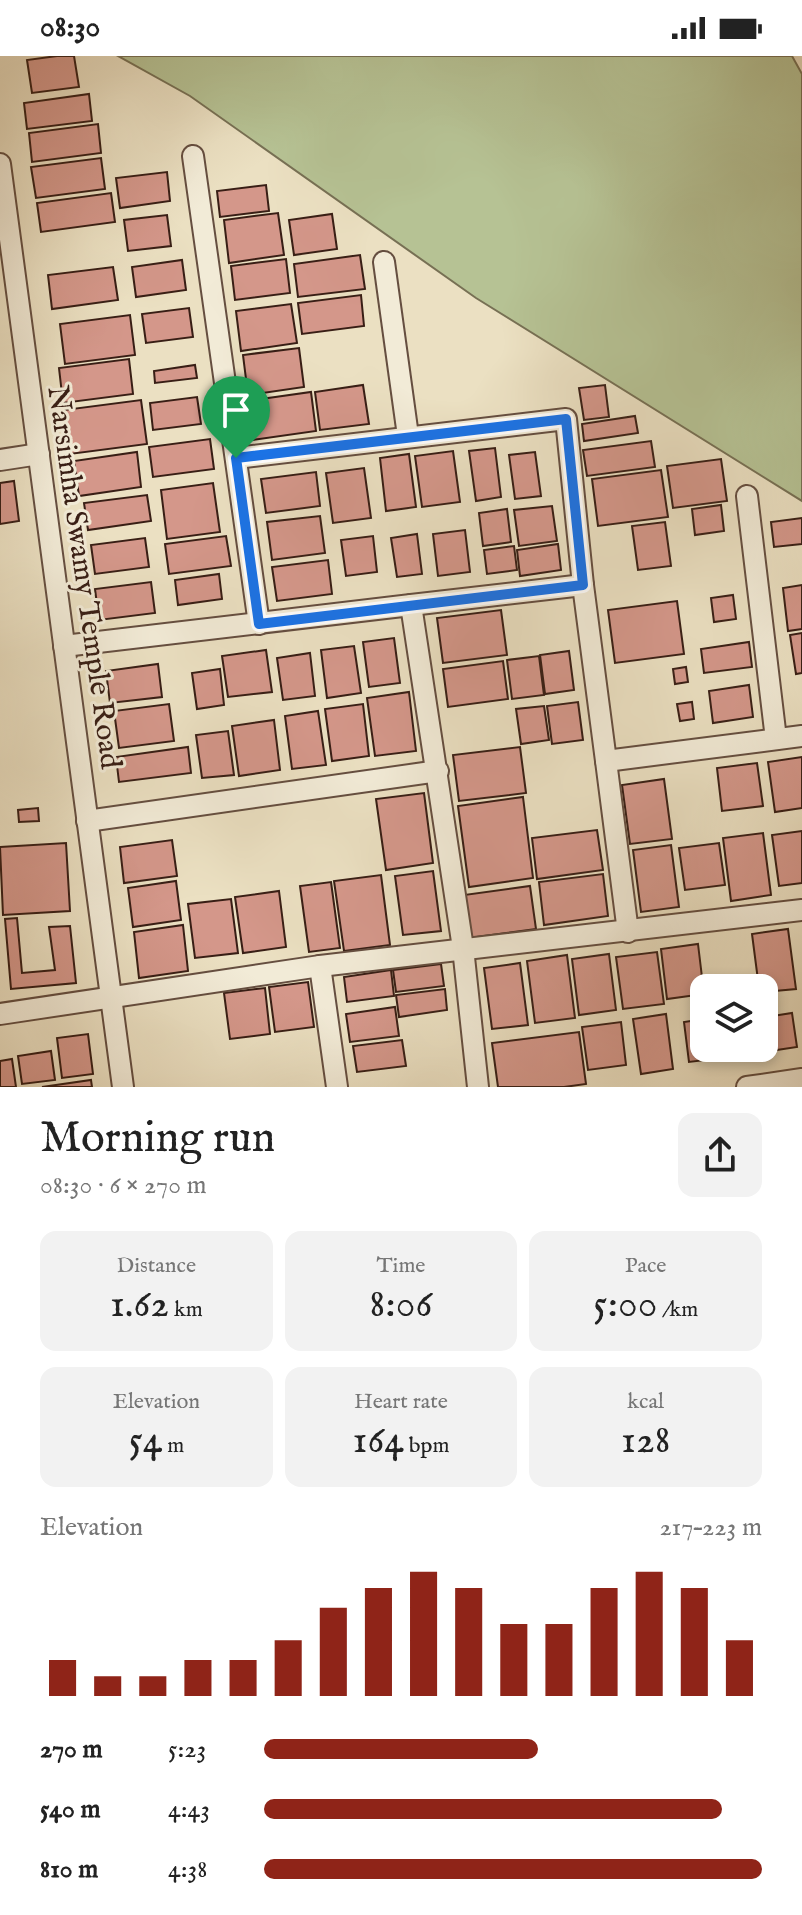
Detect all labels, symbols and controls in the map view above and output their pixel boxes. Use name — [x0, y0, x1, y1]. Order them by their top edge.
text: 08:30 — [40, 9, 100, 47]
pin — [202, 376, 270, 458]
street label: Narsimha Swamy Temple Road — [37, 383, 129, 772]
icon: arrive — [214, 388, 258, 432]
map controls — [690, 974, 778, 1062]
button: layers — [690, 974, 778, 1062]
text: Morning run — [40, 1111, 275, 1167]
button: share — [678, 1113, 762, 1197]
text: 08:30 · 6 × 270 m — [40, 1169, 207, 1202]
text: Distance — [117, 1252, 196, 1280]
text: Time — [377, 1252, 425, 1280]
text: Pace — [625, 1252, 666, 1280]
text: 1.62 — [110, 1280, 169, 1331]
text: 8:06 — [370, 1280, 432, 1331]
text: 5:00 — [593, 1280, 657, 1331]
text: km — [169, 1296, 203, 1324]
text: /km — [657, 1296, 698, 1324]
text: Elevation — [113, 1388, 200, 1416]
text: Heart rate — [354, 1388, 448, 1416]
text: kcal — [627, 1388, 664, 1416]
text: 54 — [128, 1416, 162, 1467]
text: 164 — [353, 1416, 404, 1467]
text: 128 — [621, 1416, 670, 1467]
text: m — [162, 1432, 184, 1460]
text: bpm — [404, 1432, 449, 1460]
text: Elevation — [40, 1511, 143, 1544]
text: 217–223 m — [659, 1511, 762, 1544]
text: 270 m — [40, 1733, 103, 1766]
text: 5:23 — [168, 1733, 206, 1766]
text: 540 m — [40, 1793, 101, 1826]
text: 4:43 — [168, 1793, 210, 1826]
text: 810 m — [40, 1853, 98, 1886]
text: 4:38 — [168, 1853, 208, 1886]

